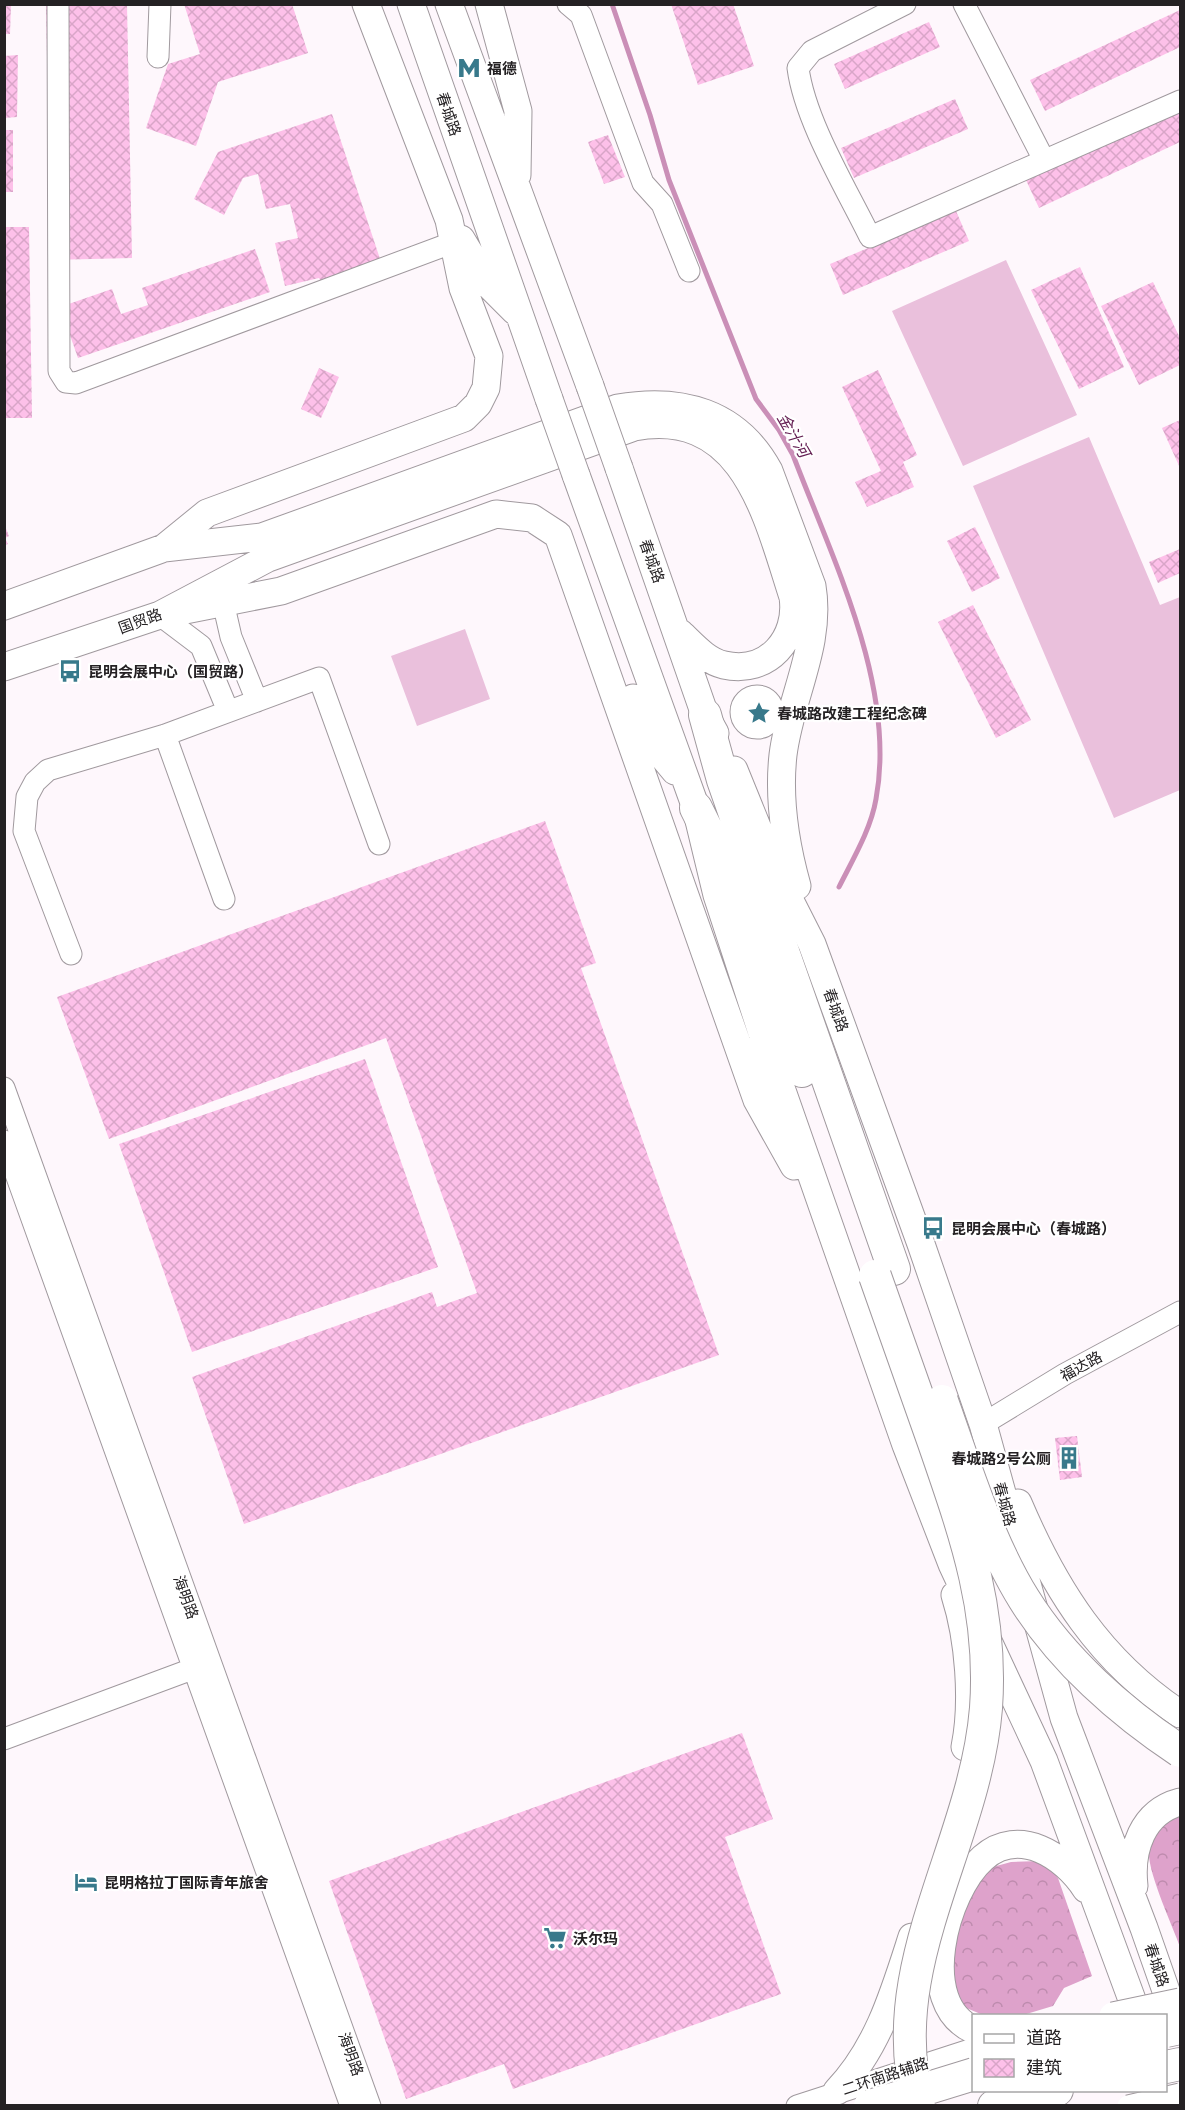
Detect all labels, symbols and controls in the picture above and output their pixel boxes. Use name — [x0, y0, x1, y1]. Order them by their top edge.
metro station icon: 福德 — [456, 55, 482, 81]
place label: 福德 — [487, 59, 517, 78]
street label: 春城路 — [433, 90, 465, 138]
water label: 金汁河 — [773, 409, 816, 463]
street label: 春城路 — [635, 537, 669, 585]
street label: 国贸路 — [116, 604, 164, 638]
bus stop icon: 昆明会展中心（国贸路） — [57, 658, 83, 684]
place label: 昆明会展中心（国贸路） — [88, 662, 253, 681]
place icon: 春城路改建工程纪念碑 — [746, 700, 772, 726]
place label: 春城路改建工程纪念碑 — [777, 704, 927, 723]
street label: 春城路 — [819, 986, 853, 1034]
bus stop icon: 昆明会展中心（春城路） — [920, 1215, 946, 1241]
place label: 昆明会展中心（春城路） — [951, 1219, 1116, 1238]
street label: 福达路 — [1057, 1347, 1105, 1385]
building icon: 春城路2号公厕 — [1056, 1445, 1082, 1471]
place label: 春城路2号公厕 — [951, 1449, 1051, 1468]
street label: 春城路 — [990, 1480, 1020, 1528]
street label: 海明路 — [169, 1573, 203, 1621]
hotel icon: 昆明格拉丁国际青年旅舍 — [73, 1869, 99, 1895]
place label: 昆明格拉丁国际青年旅舍 — [104, 1873, 269, 1892]
supermarket icon: 沃尔玛 — [542, 1925, 568, 1951]
place label: 沃尔玛 — [573, 1929, 618, 1948]
street label: 春城路 — [1141, 1941, 1173, 1989]
legend — [972, 2014, 1167, 2092]
text: 道路 — [1026, 2027, 1062, 2049]
street label: 海明路 — [334, 2030, 368, 2078]
street label: 二环南路辅路 — [839, 2053, 931, 2099]
text: 建筑 — [1026, 2057, 1062, 2079]

